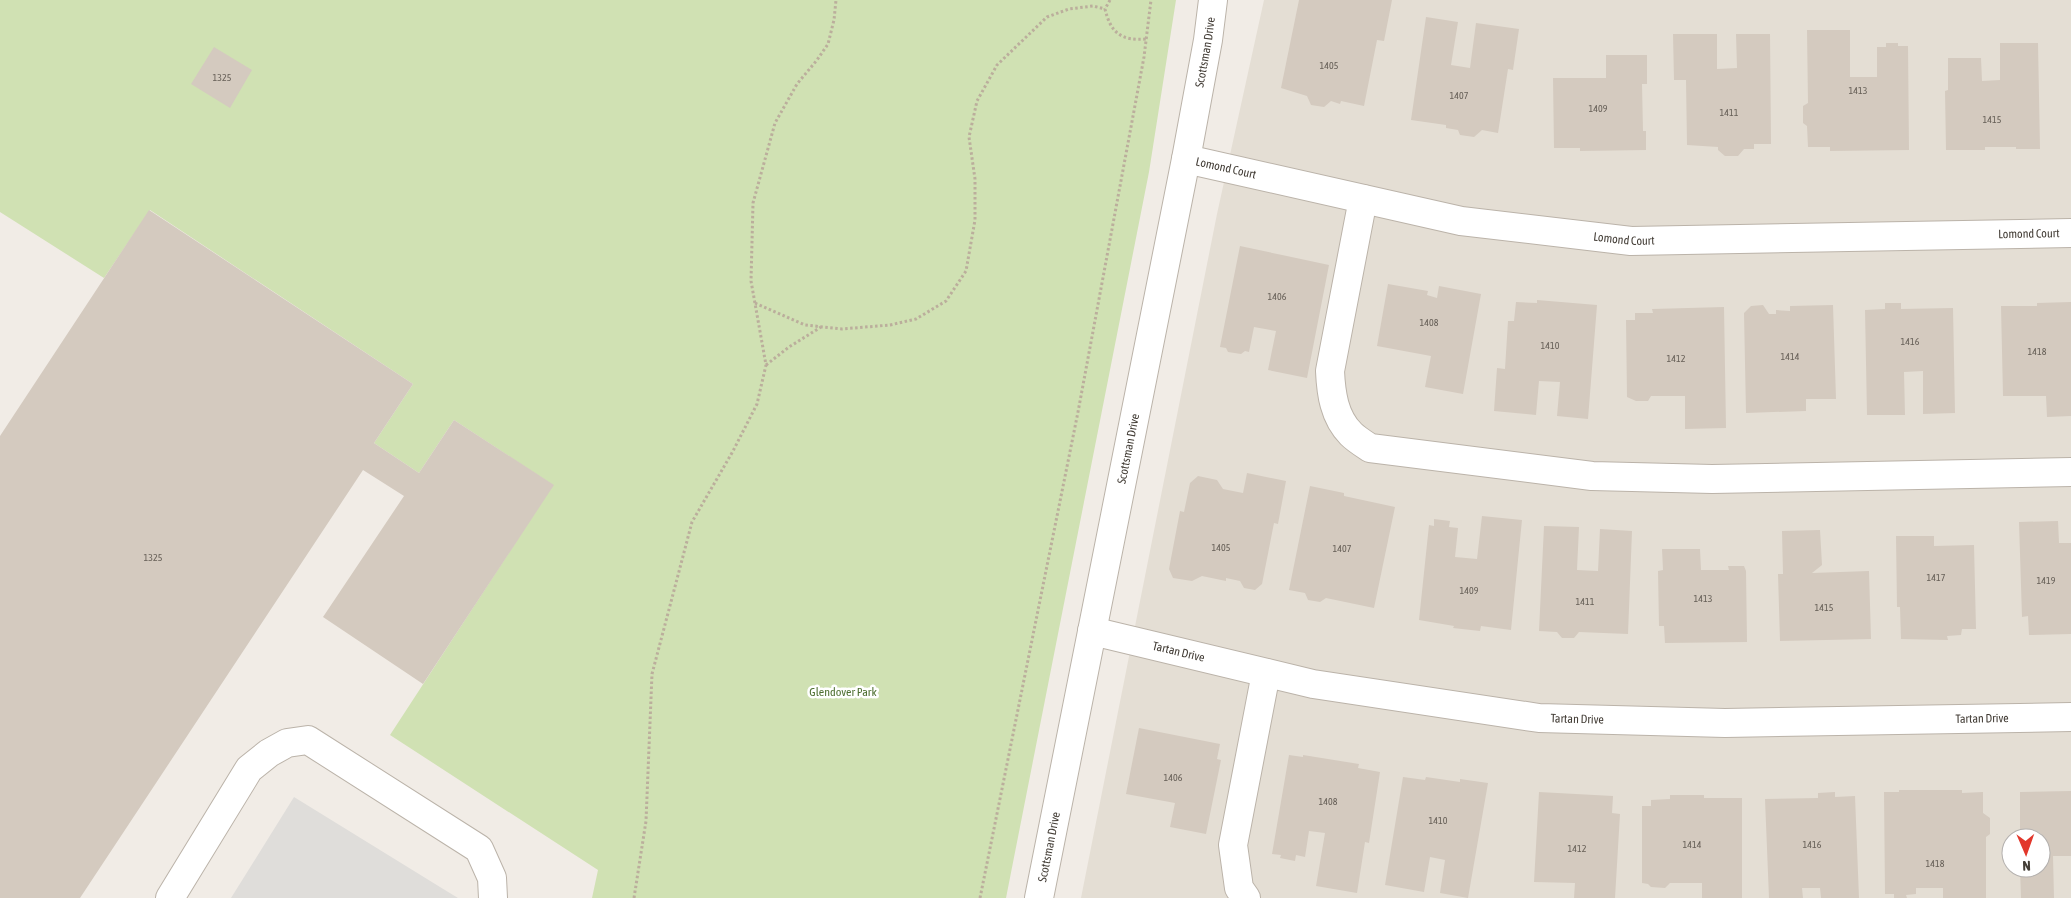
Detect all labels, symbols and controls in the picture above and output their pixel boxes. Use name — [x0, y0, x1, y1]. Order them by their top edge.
street label: Scottsman Drive — [1192, 16, 1218, 89]
house number: 1405 — [1320, 60, 1339, 71]
house number: 1325 — [213, 72, 232, 83]
house number: 1413 — [1849, 85, 1868, 96]
house number: 1407 — [1450, 90, 1469, 101]
house number: 1409 — [1589, 103, 1608, 114]
house number: 1411 — [1720, 107, 1739, 118]
house number: 1415 — [1983, 114, 2002, 125]
street label: Lomond Court — [1194, 154, 1258, 182]
street label: Lomond Court — [1998, 226, 2060, 241]
street label: Lomond Court — [1593, 230, 1655, 248]
house number: 1406 — [1268, 291, 1287, 302]
house number: 1408 — [1420, 317, 1439, 328]
house number: 1416 — [1901, 336, 1920, 347]
house number: 1410 — [1541, 340, 1560, 351]
house number: 1418 — [2028, 346, 2047, 357]
house number: 1414 — [1781, 351, 1800, 362]
house number: 1412 — [1667, 353, 1686, 364]
street label: Scottsman Drive — [1115, 412, 1142, 485]
house number: 1405 — [1212, 542, 1231, 553]
house number: 1407 — [1333, 543, 1352, 554]
house number: 1325 — [144, 552, 163, 563]
house number: 1417 — [1927, 572, 1946, 583]
house number: 1419 — [2037, 575, 2056, 586]
house number: 1409 — [1460, 585, 1479, 596]
house number: 1413 — [1694, 593, 1713, 604]
house number: 1411 — [1576, 596, 1595, 607]
house number: 1415 — [1815, 602, 1834, 613]
street label: Tartan Drive — [1151, 639, 1206, 665]
park label: Glendover Park — [809, 685, 877, 699]
street label: Tartan Drive — [1550, 711, 1604, 727]
street label: Tartan Drive — [1955, 711, 2009, 726]
house number: 1406 — [1164, 772, 1183, 783]
house number: 1408 — [1319, 796, 1338, 807]
street label: Scottsman Drive — [1035, 811, 1063, 883]
house number: 1410 — [1429, 815, 1448, 826]
north arrow — [2001, 828, 2051, 878]
house number: 1414 — [1683, 839, 1702, 850]
house number: 1416 — [1803, 839, 1822, 850]
house number: 1412 — [1568, 843, 1587, 854]
house number: 1418 — [1926, 858, 1945, 869]
text: N — [2022, 858, 2031, 874]

